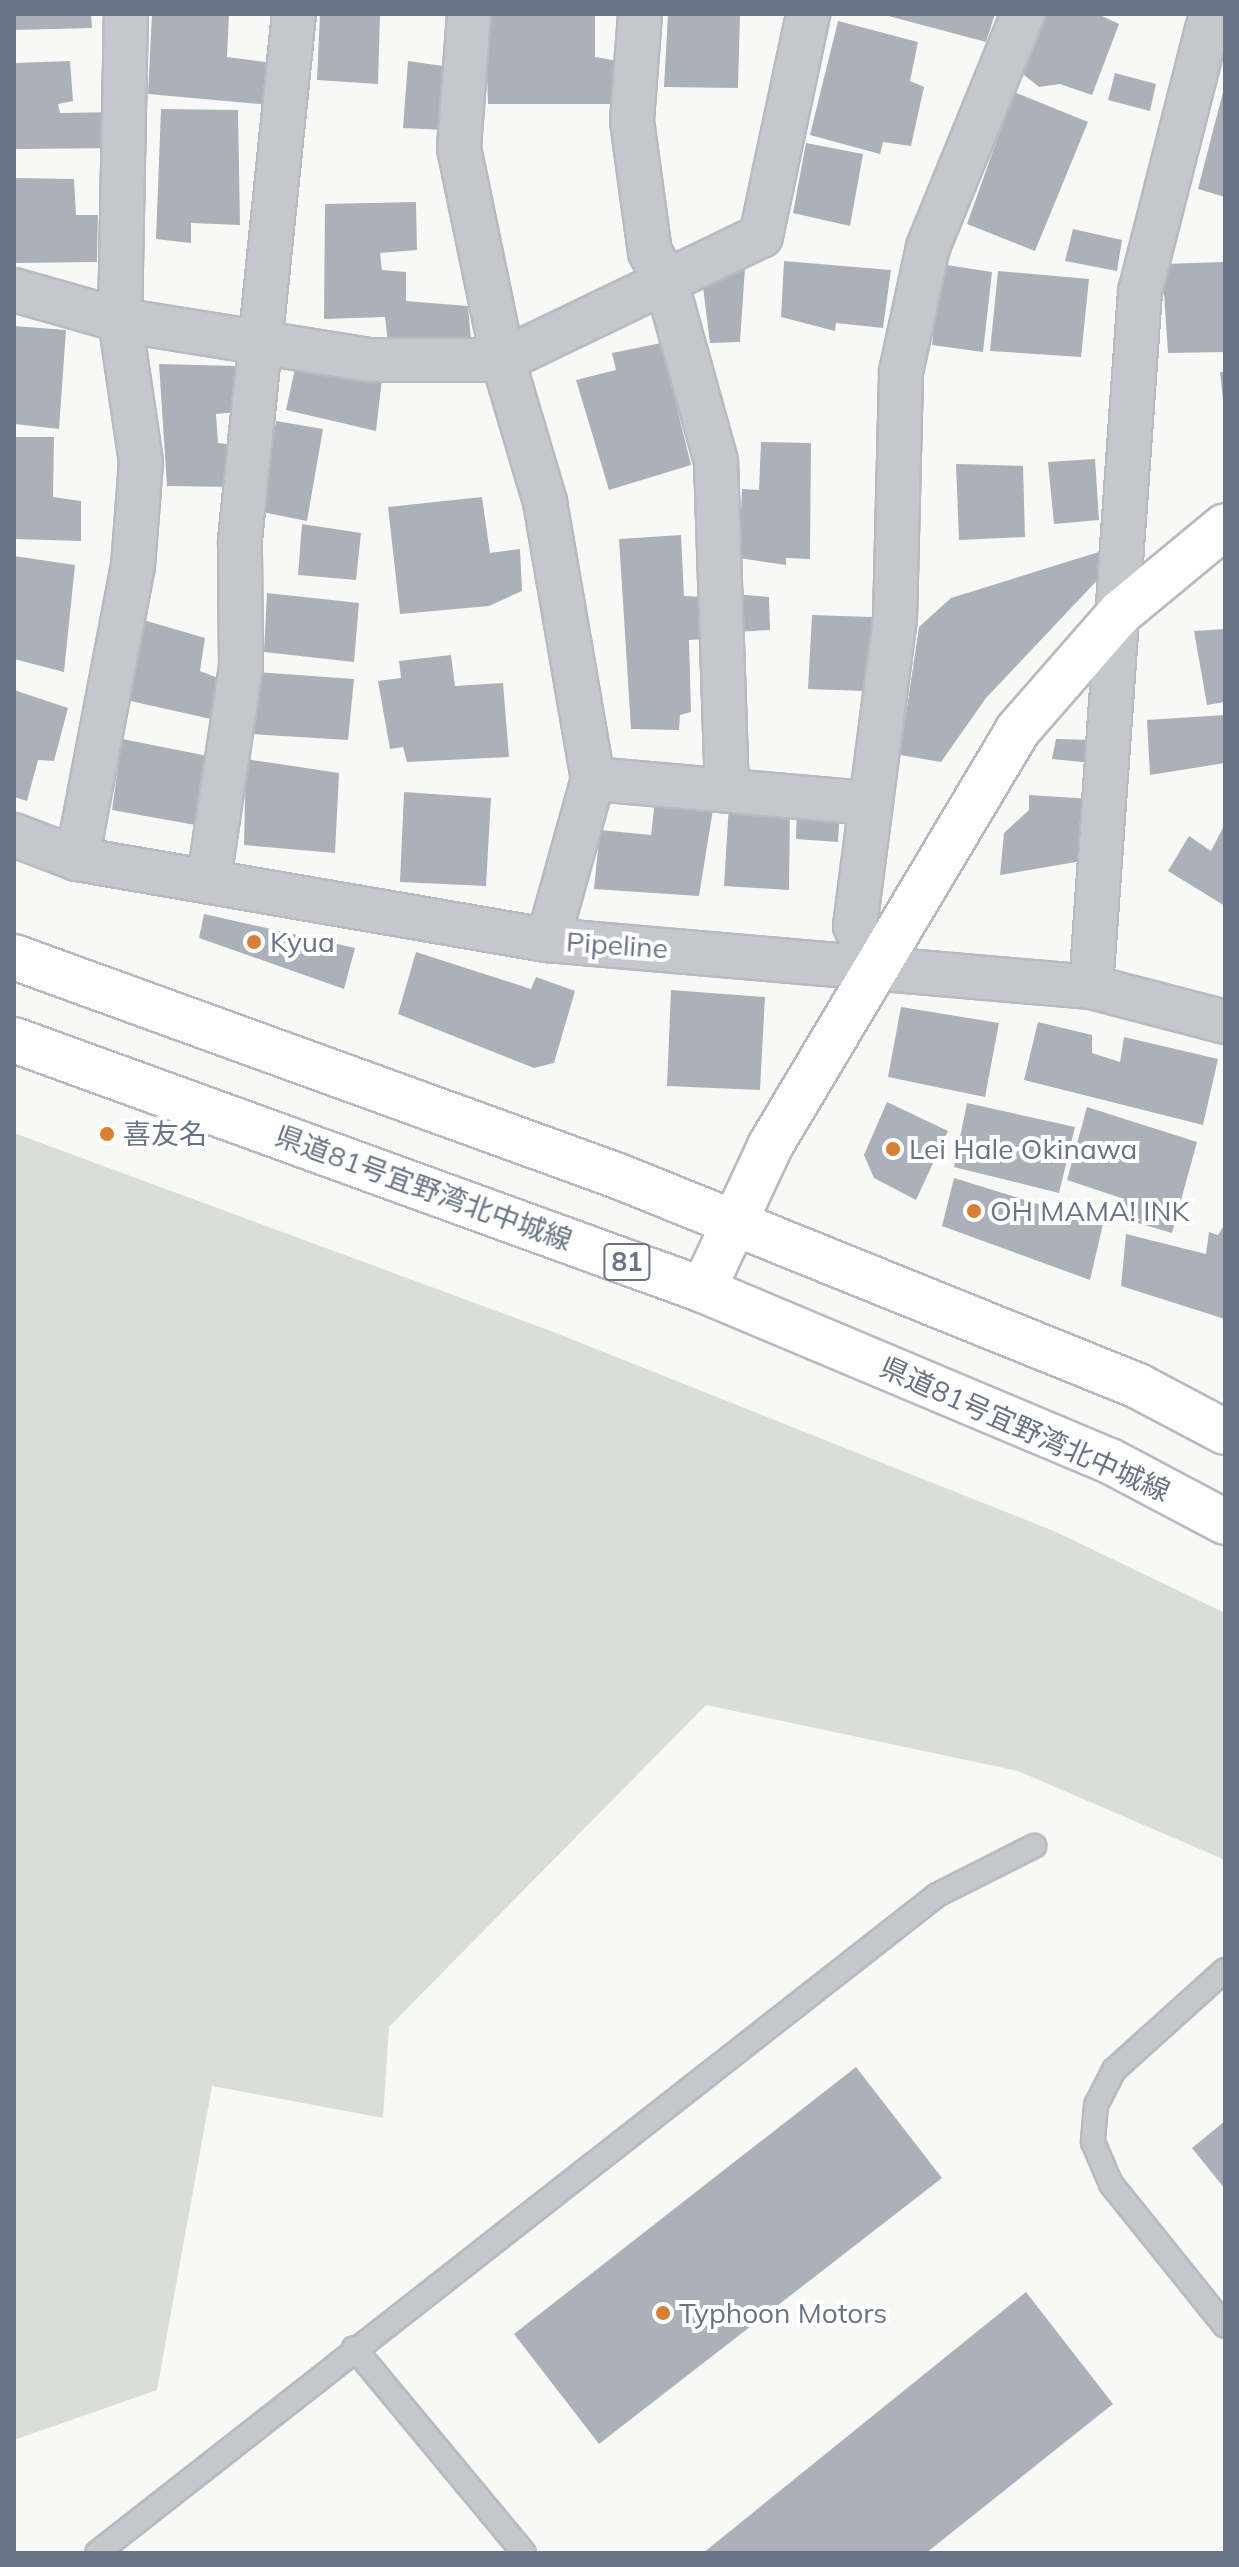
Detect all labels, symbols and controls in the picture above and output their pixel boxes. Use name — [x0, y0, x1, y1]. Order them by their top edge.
place label: Kyua — [270, 925, 335, 959]
street label: Pipeline — [565, 925, 669, 965]
marker: Kyua — [245, 933, 263, 951]
place label: 喜友名 — [123, 1117, 207, 1151]
street label: 県道81号宜野湾北中城線 — [271, 1119, 577, 1257]
marker: 喜友名 — [98, 1125, 116, 1143]
place label: Lei Hale Okinawa — [909, 1132, 1137, 1166]
marker: Lei Hale Okinawa — [884, 1140, 902, 1158]
place label: OH MAMA! INK — [990, 1194, 1189, 1228]
marker: OH MAMA! INK — [965, 1202, 983, 1220]
road number: 81 — [603, 1240, 651, 1284]
street label: 県道81号宜野湾北中城線 — [875, 1350, 1175, 1508]
place label: Typhoon Motors — [679, 2296, 887, 2330]
marker: Typhoon Motors — [654, 2304, 672, 2322]

